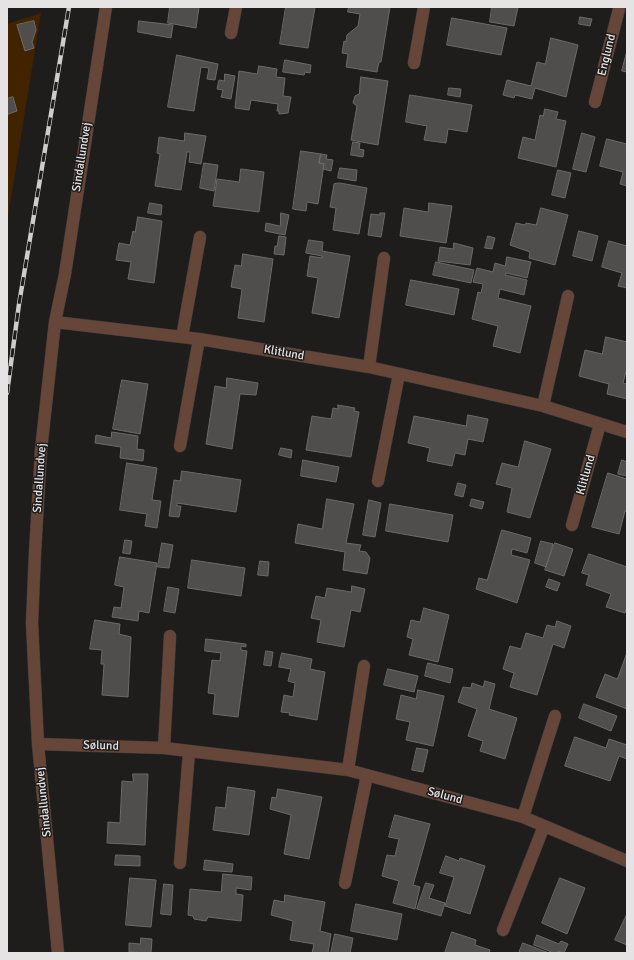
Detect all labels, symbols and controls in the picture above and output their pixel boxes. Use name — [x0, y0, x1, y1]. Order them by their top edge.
street label: Englund — [595, 33, 619, 77]
street label: Sindallundvej — [69, 121, 95, 193]
street label: Klitlund — [263, 342, 305, 364]
street label: Sindallundvej — [30, 443, 50, 513]
street label: Klitlund — [573, 453, 599, 497]
street label: Sølund — [83, 738, 119, 754]
street label: Sindallundvej — [33, 767, 55, 837]
street label: Sølund — [426, 784, 464, 808]

